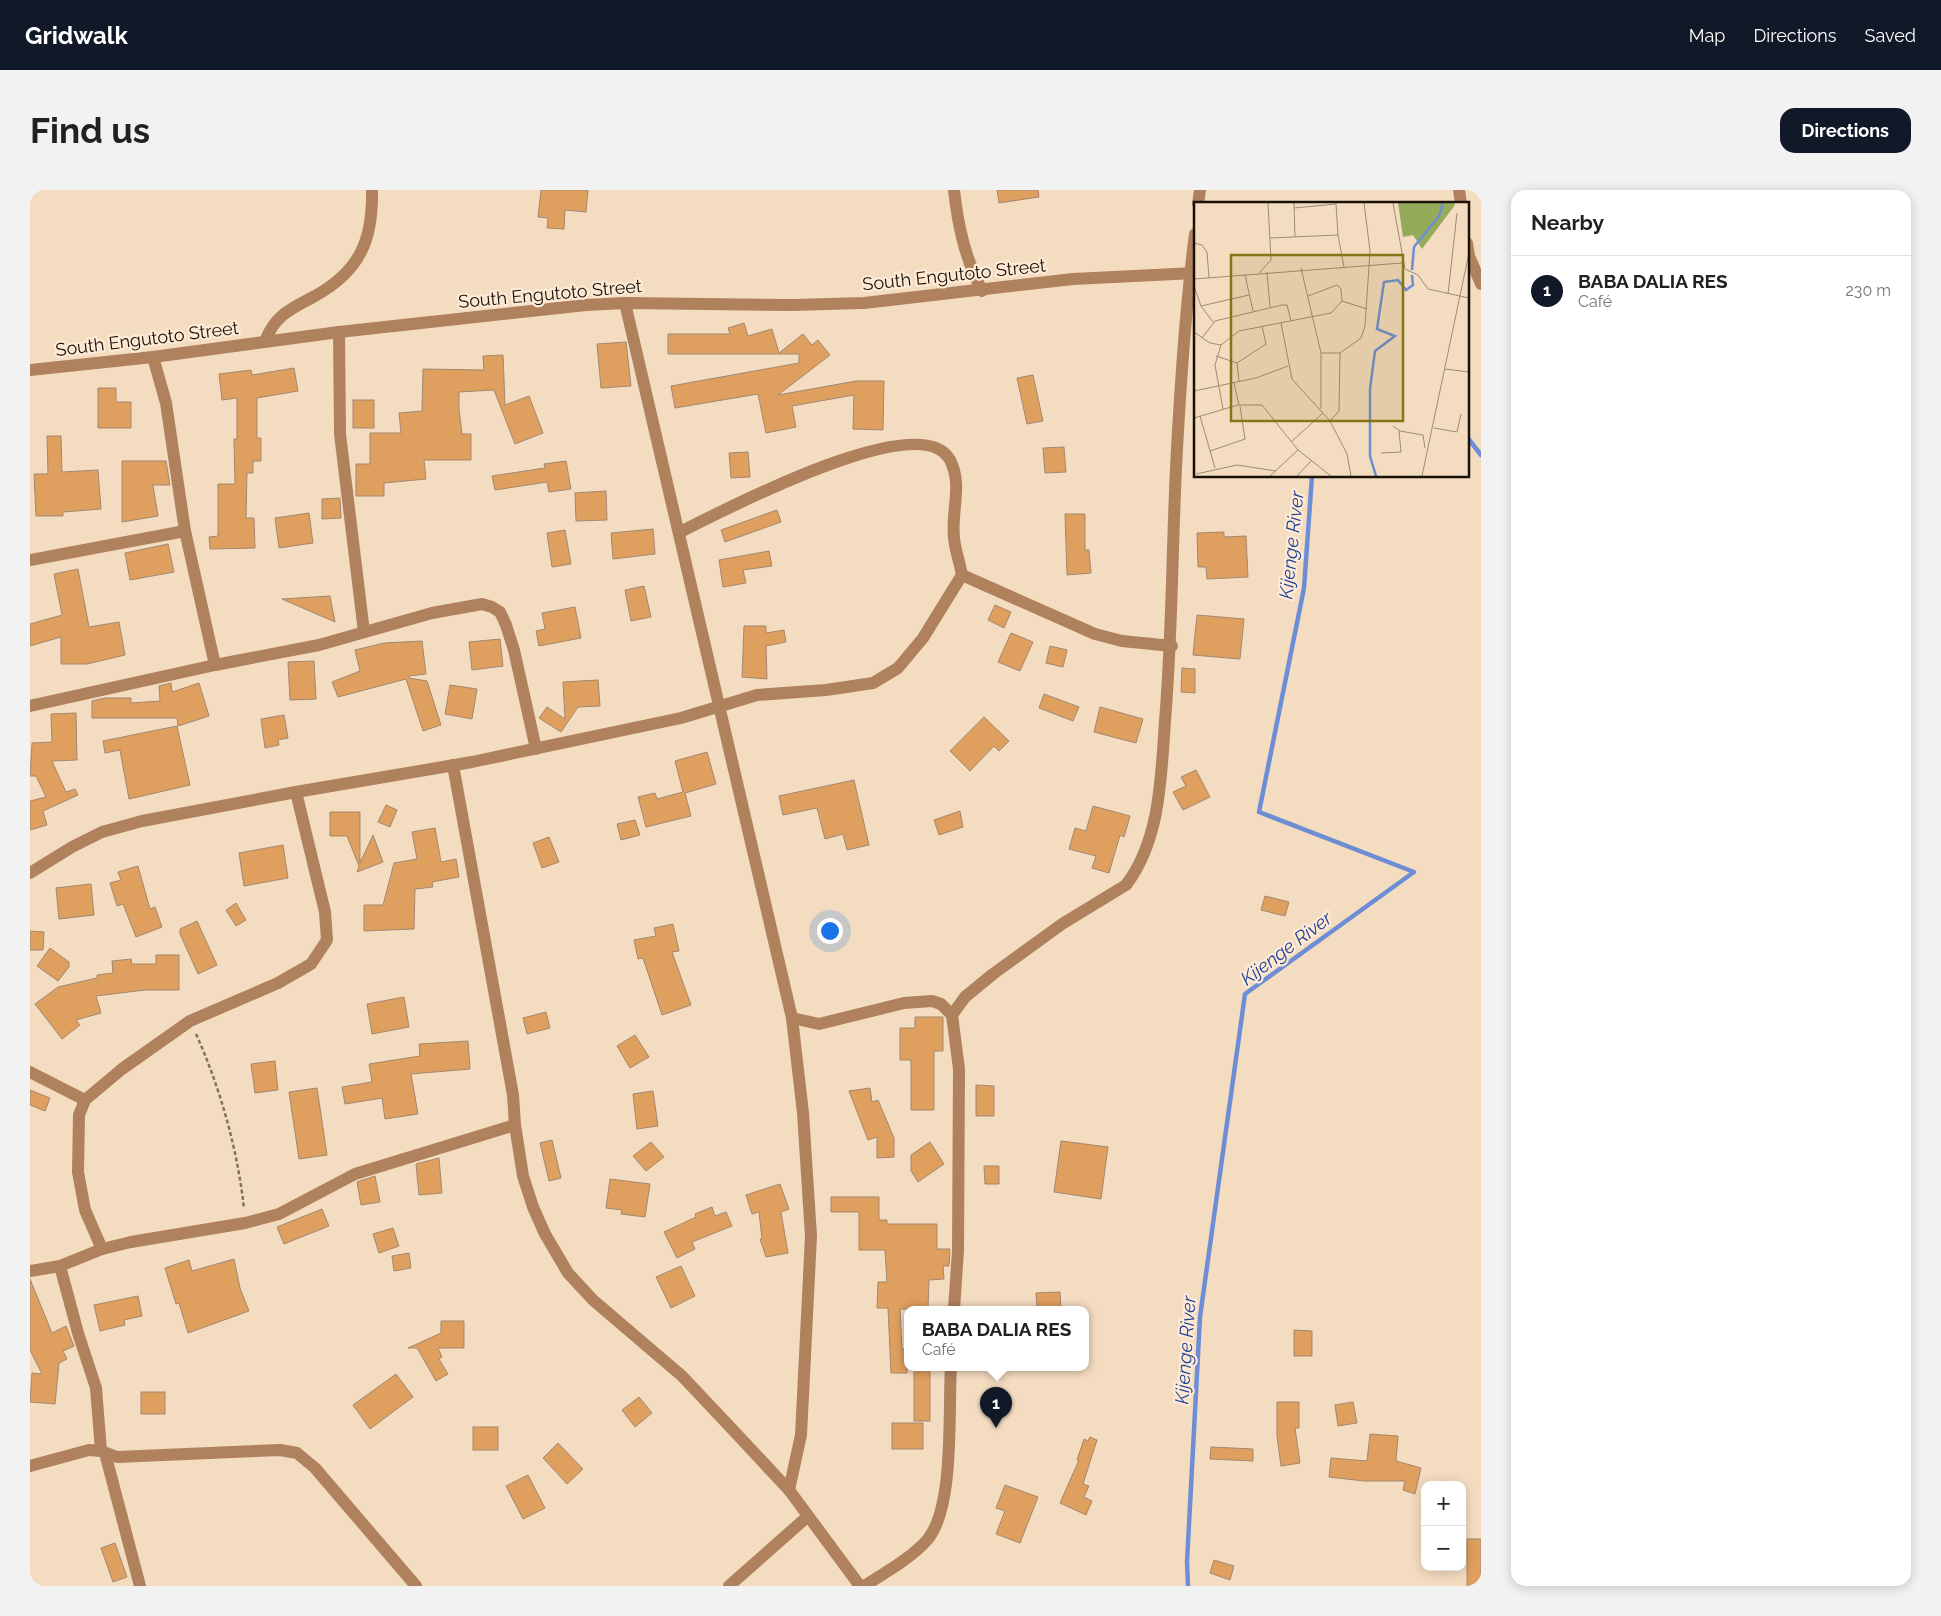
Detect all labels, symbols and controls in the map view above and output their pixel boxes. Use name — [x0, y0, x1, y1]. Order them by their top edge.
text: Gridwalk — [25, 21, 128, 50]
text: Map — [1689, 25, 1725, 46]
text: Directions — [1753, 25, 1837, 46]
text: Saved — [1865, 25, 1916, 46]
button: Directions — [1780, 108, 1911, 153]
text: Find us — [30, 110, 150, 151]
inset map — [1194, 202, 1468, 478]
text: Nearby — [1531, 210, 1604, 235]
street label: South Engutoto Street — [861, 254, 1047, 295]
text: BABA DALIA RES — [1578, 270, 1728, 292]
street label: South Engutoto Street — [457, 275, 643, 312]
text: 1 — [1543, 281, 1551, 300]
text: 230 m — [1846, 281, 1891, 300]
text: Café — [1578, 292, 1612, 311]
street label: South Engutoto Street — [54, 317, 240, 360]
water label: Kijenge River — [1274, 488, 1308, 600]
water label: Kijenge River — [1236, 906, 1337, 989]
your location — [817, 918, 843, 944]
water label: Kijenge River — [1170, 1294, 1200, 1405]
popup — [904, 1306, 1089, 1371]
text: BABA DALIA RES — [922, 1318, 1071, 1340]
text: Café — [922, 1340, 956, 1359]
pin: 1 — [980, 1387, 1012, 1428]
map controls — [1421, 1481, 1466, 1571]
button: + — [1421, 1481, 1466, 1526]
button: − — [1421, 1526, 1466, 1571]

